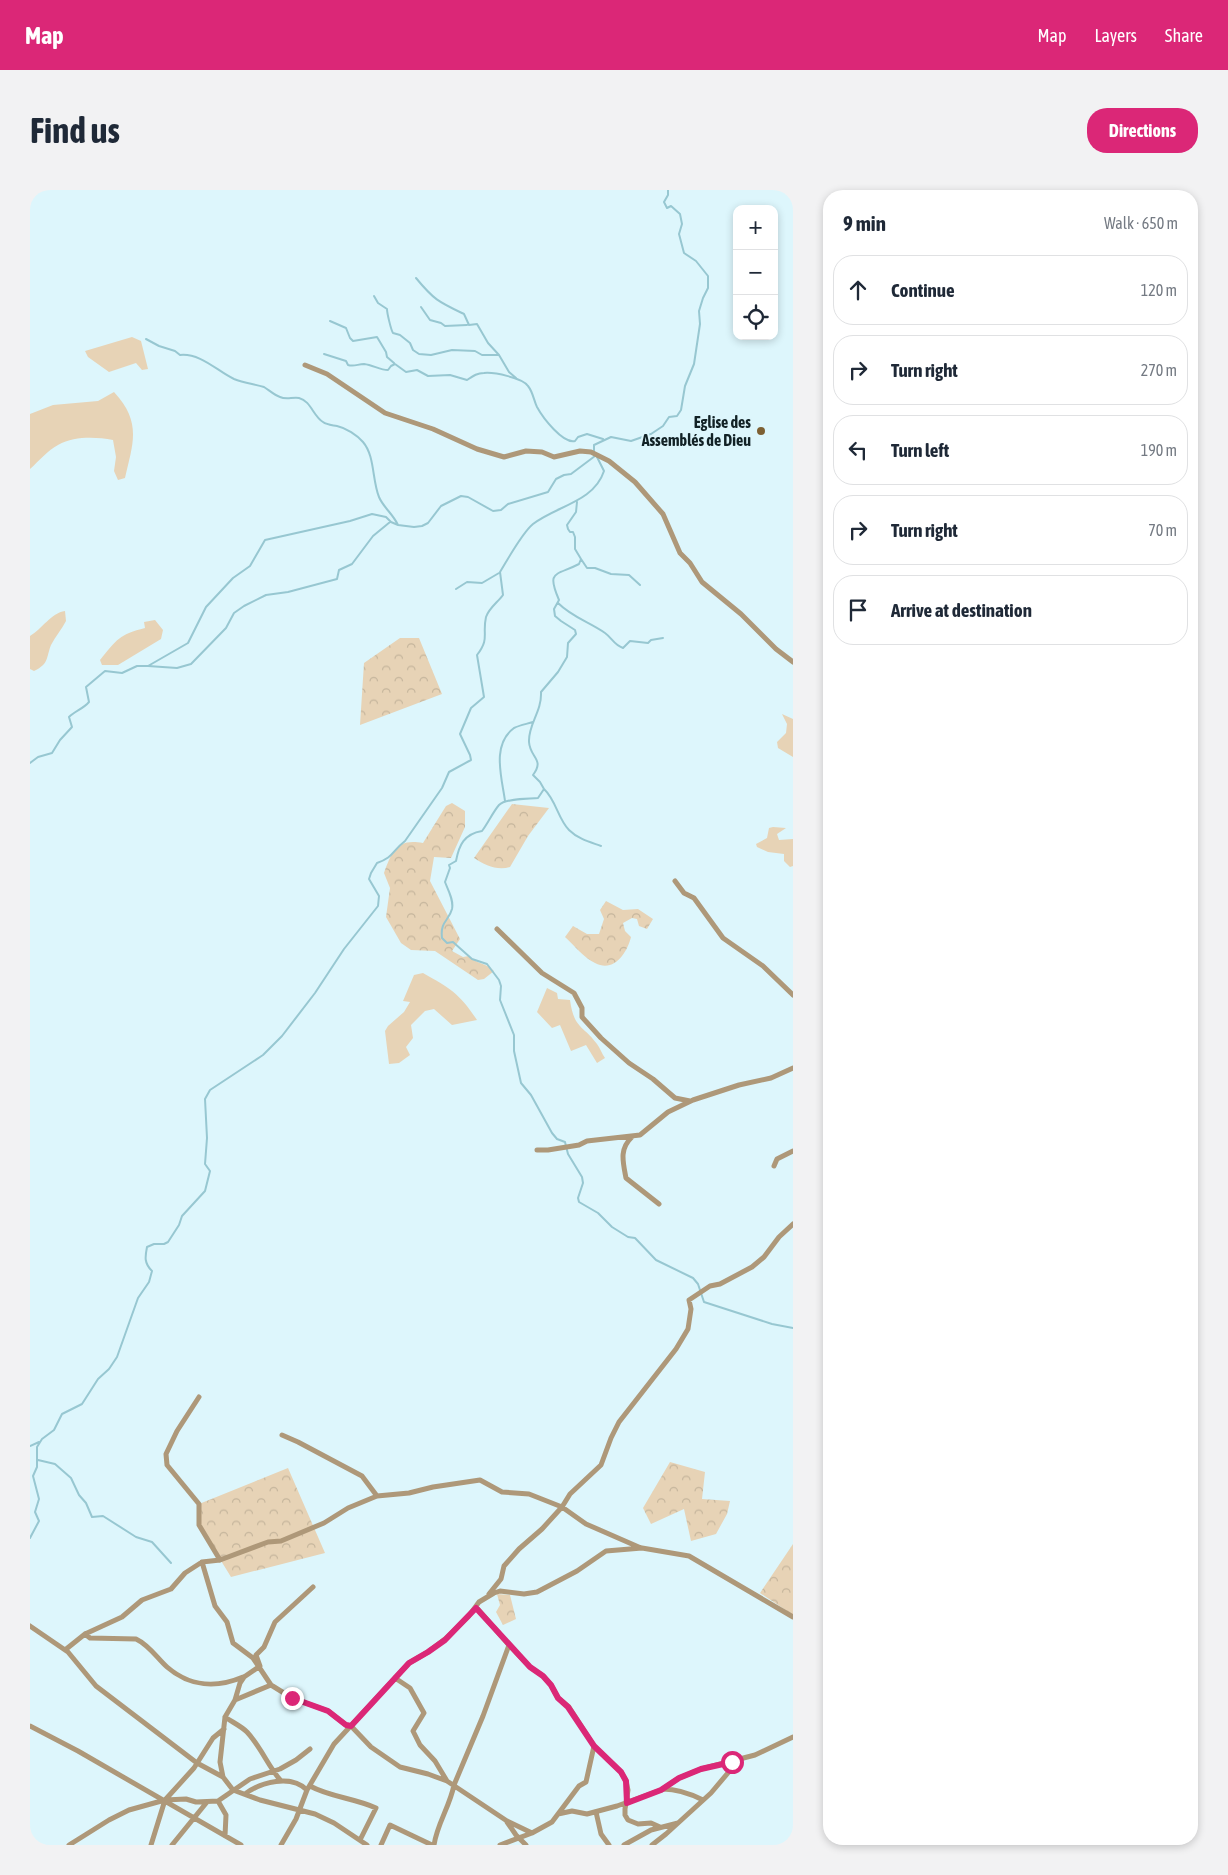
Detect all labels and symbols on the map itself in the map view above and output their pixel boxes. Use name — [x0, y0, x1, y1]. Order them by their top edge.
place label: Eglise des Assemblés de Dieu — [641, 413, 751, 449]
marker: Eglise des Assemblés de Dieu — [755, 425, 767, 437]
route end — [281, 1687, 304, 1710]
route start — [721, 1751, 744, 1774]

